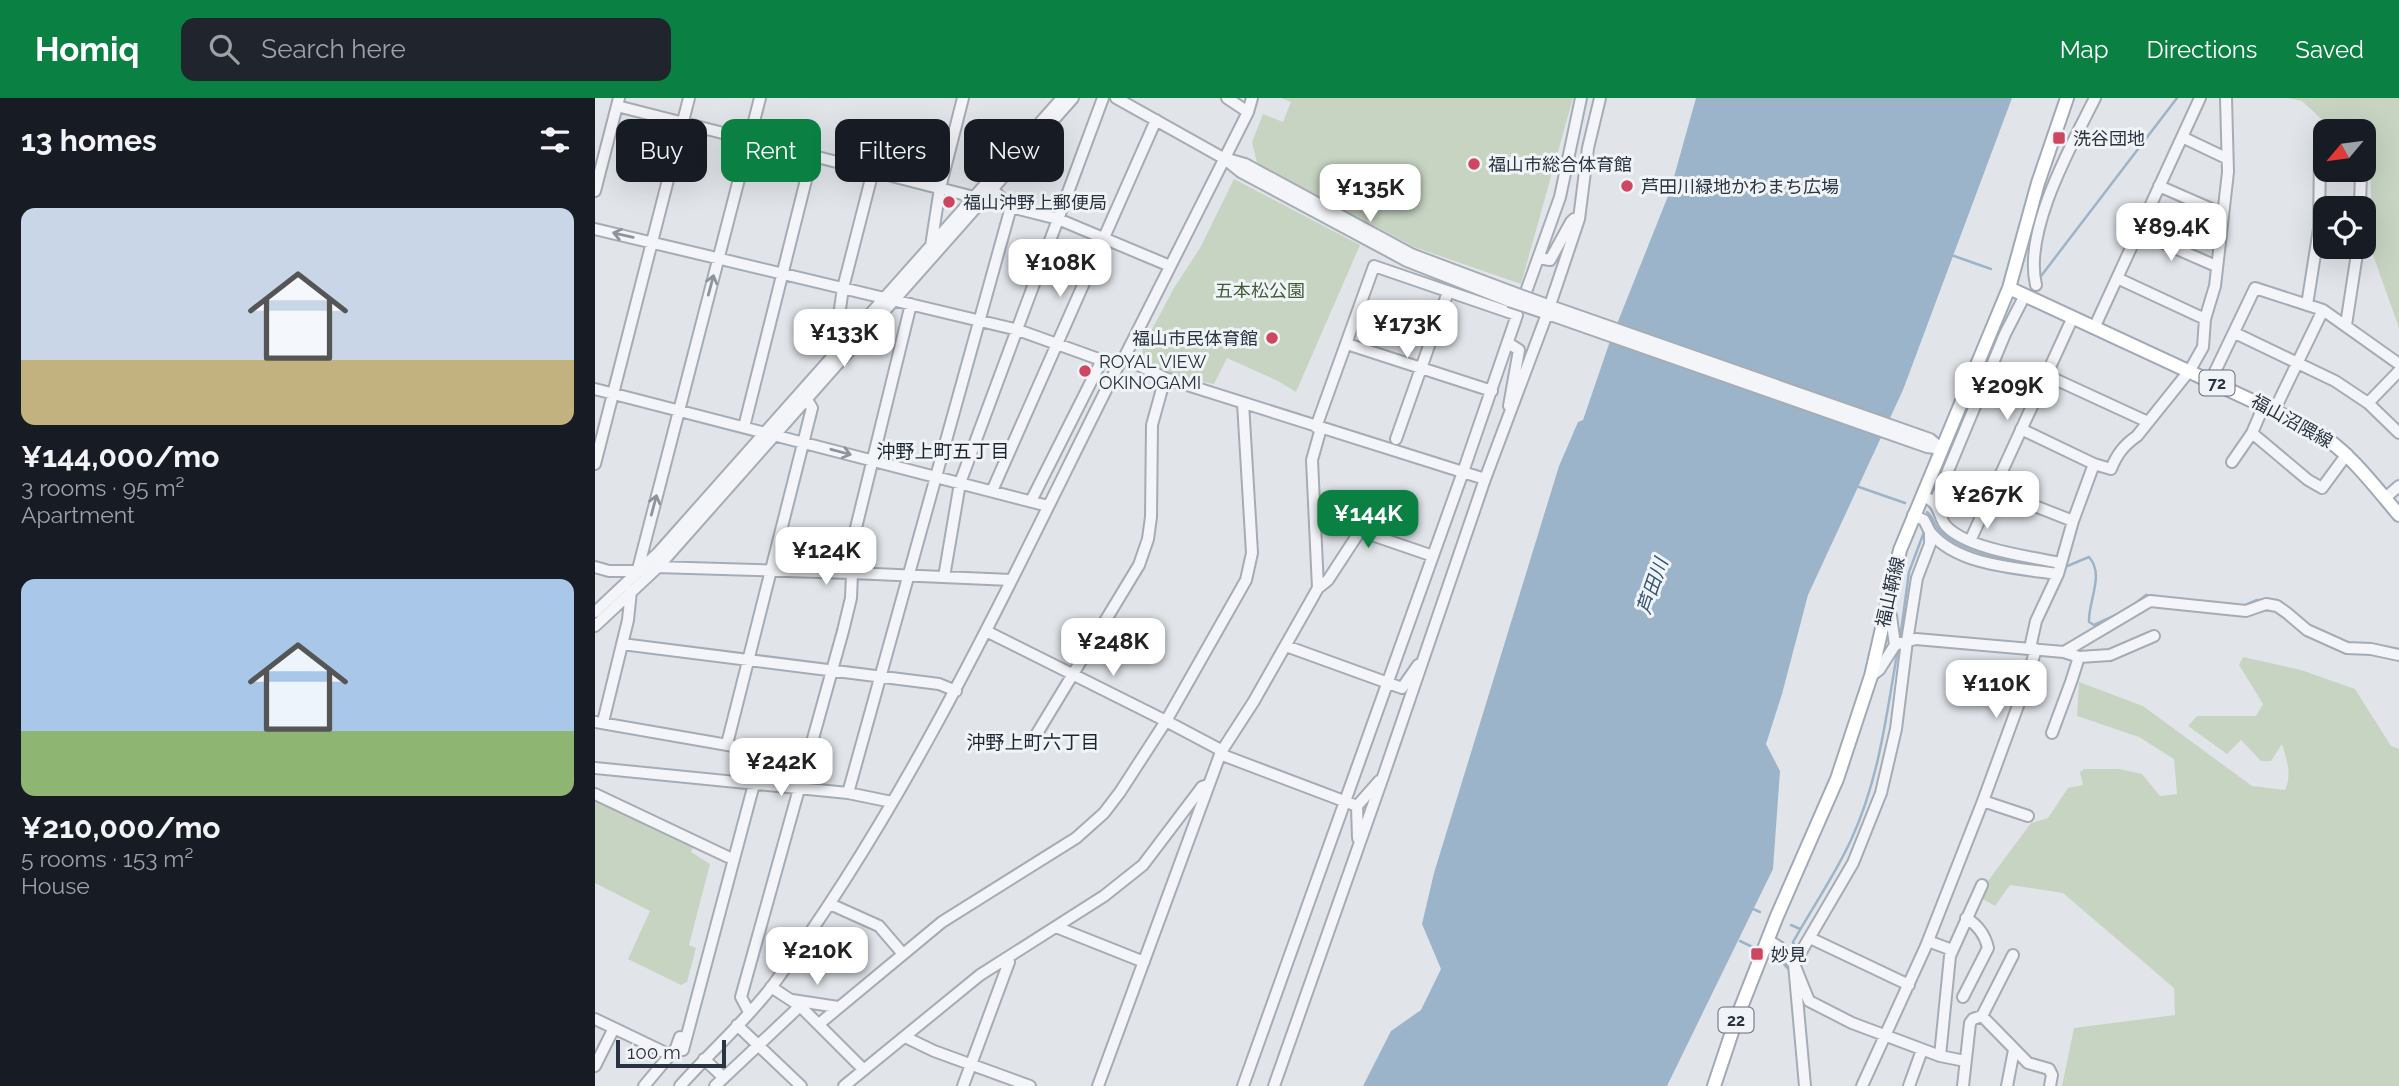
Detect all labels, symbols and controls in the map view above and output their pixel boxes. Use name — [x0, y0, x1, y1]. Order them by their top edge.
search box — [181, 18, 671, 81]
text: Homiq — [35, 30, 139, 69]
icon: search — [205, 30, 243, 68]
text: Search here — [261, 34, 406, 64]
text: Map — [2060, 35, 2109, 64]
text: Directions — [2147, 35, 2257, 64]
text: Saved — [2295, 35, 2364, 64]
chip: Buy — [616, 119, 707, 182]
chip: Rent — [721, 119, 821, 182]
chip: Filters — [835, 119, 950, 182]
chip: New — [964, 119, 1064, 182]
north arrow — [2313, 119, 2377, 182]
map controls — [2313, 119, 2376, 259]
icon: filters — [536, 121, 574, 159]
text: 13 homes — [21, 123, 157, 158]
place label: 洗谷団地 — [2073, 128, 2145, 149]
marker: 洗谷団地 — [2051, 130, 2067, 146]
place label: 福山市総合体育館 — [1488, 154, 1632, 175]
marker: 福山市総合体育館 — [1466, 156, 1482, 172]
pin: ¥135K — [1321, 164, 1419, 224]
text: ¥135K — [1336, 173, 1404, 200]
place label: 芦田川緑地かわまち広場 — [1641, 176, 1839, 197]
marker: 芦田川緑地かわまち広場 — [1619, 178, 1635, 194]
place label: 福山沖野上郵便局 — [963, 192, 1107, 213]
marker: 福山沖野上郵便局 — [941, 194, 957, 210]
button: locate — [2313, 196, 2376, 259]
pin: ¥89.4K — [2114, 204, 2228, 263]
text: ¥89.4K — [2132, 212, 2210, 239]
one-way arrow — [613, 228, 635, 241]
pin: ¥108K — [1011, 240, 1109, 299]
text: ¥108K — [1024, 248, 1096, 275]
icon: home — [235, 253, 361, 379]
one-way arrow — [705, 275, 718, 297]
park label: 五本松公園 — [1215, 280, 1305, 301]
pin: ¥173K — [1358, 300, 1456, 360]
text: ¥173K — [1373, 309, 1441, 336]
pin: ¥133K — [795, 310, 893, 369]
text: ¥133K — [810, 318, 878, 345]
place label: 福山市民体育館 — [1132, 328, 1258, 349]
marker: 福山市民体育館 — [1264, 330, 1280, 346]
place label: ROYAL VIEW OKINOGAMI — [1099, 351, 1206, 393]
pin: ¥209K — [1958, 362, 2056, 422]
marker: ROYAL VIEW OKINOGAMI — [1077, 363, 1093, 379]
road number: 72 — [2199, 370, 2235, 396]
text: ¥209K — [1971, 371, 2043, 398]
street label: 福山沼隈線 — [2248, 390, 2336, 452]
text: ¥144,000/mo — [21, 439, 219, 474]
district label: 沖野上町五丁目 — [876, 440, 1010, 462]
one-way arrow — [830, 447, 852, 460]
pin: ¥267K — [1938, 472, 2036, 531]
text: 3 rooms · 95 m² — [21, 474, 184, 501]
text: ¥267K — [1951, 480, 2023, 507]
pin: ¥144K — [1319, 490, 1417, 550]
one-way arrow — [648, 495, 661, 517]
text: ¥144K — [1333, 499, 1403, 526]
text: Apartment — [21, 501, 135, 528]
pin: ¥124K — [777, 528, 875, 587]
text: ¥124K — [791, 536, 861, 563]
water label: 芦田川 — [1632, 554, 1672, 617]
street label: 福山鞆線 — [1872, 555, 1908, 629]
pin: ¥248K — [1064, 618, 1162, 678]
icon: home — [235, 624, 361, 750]
text: ¥248K — [1077, 627, 1149, 654]
pin: ¥110K — [1947, 660, 2045, 720]
text: ¥110K — [1962, 669, 2030, 696]
district label: 沖野上町六丁目 — [966, 731, 1100, 753]
pin: ¥242K — [732, 738, 830, 798]
text: ¥242K — [746, 747, 816, 774]
text: ¥210,000/mo — [21, 810, 221, 845]
text: 5 rooms · 153 m² — [21, 845, 193, 872]
text: House — [21, 872, 90, 899]
pin: ¥210K — [768, 928, 866, 987]
text: ¥210K — [782, 936, 852, 963]
place label: 妙見 — [1771, 944, 1807, 965]
marker: 妙見 — [1749, 946, 1765, 962]
road number: 22 — [1719, 1008, 1753, 1032]
scale bar — [616, 1037, 726, 1069]
text: 100 m — [627, 1041, 681, 1063]

